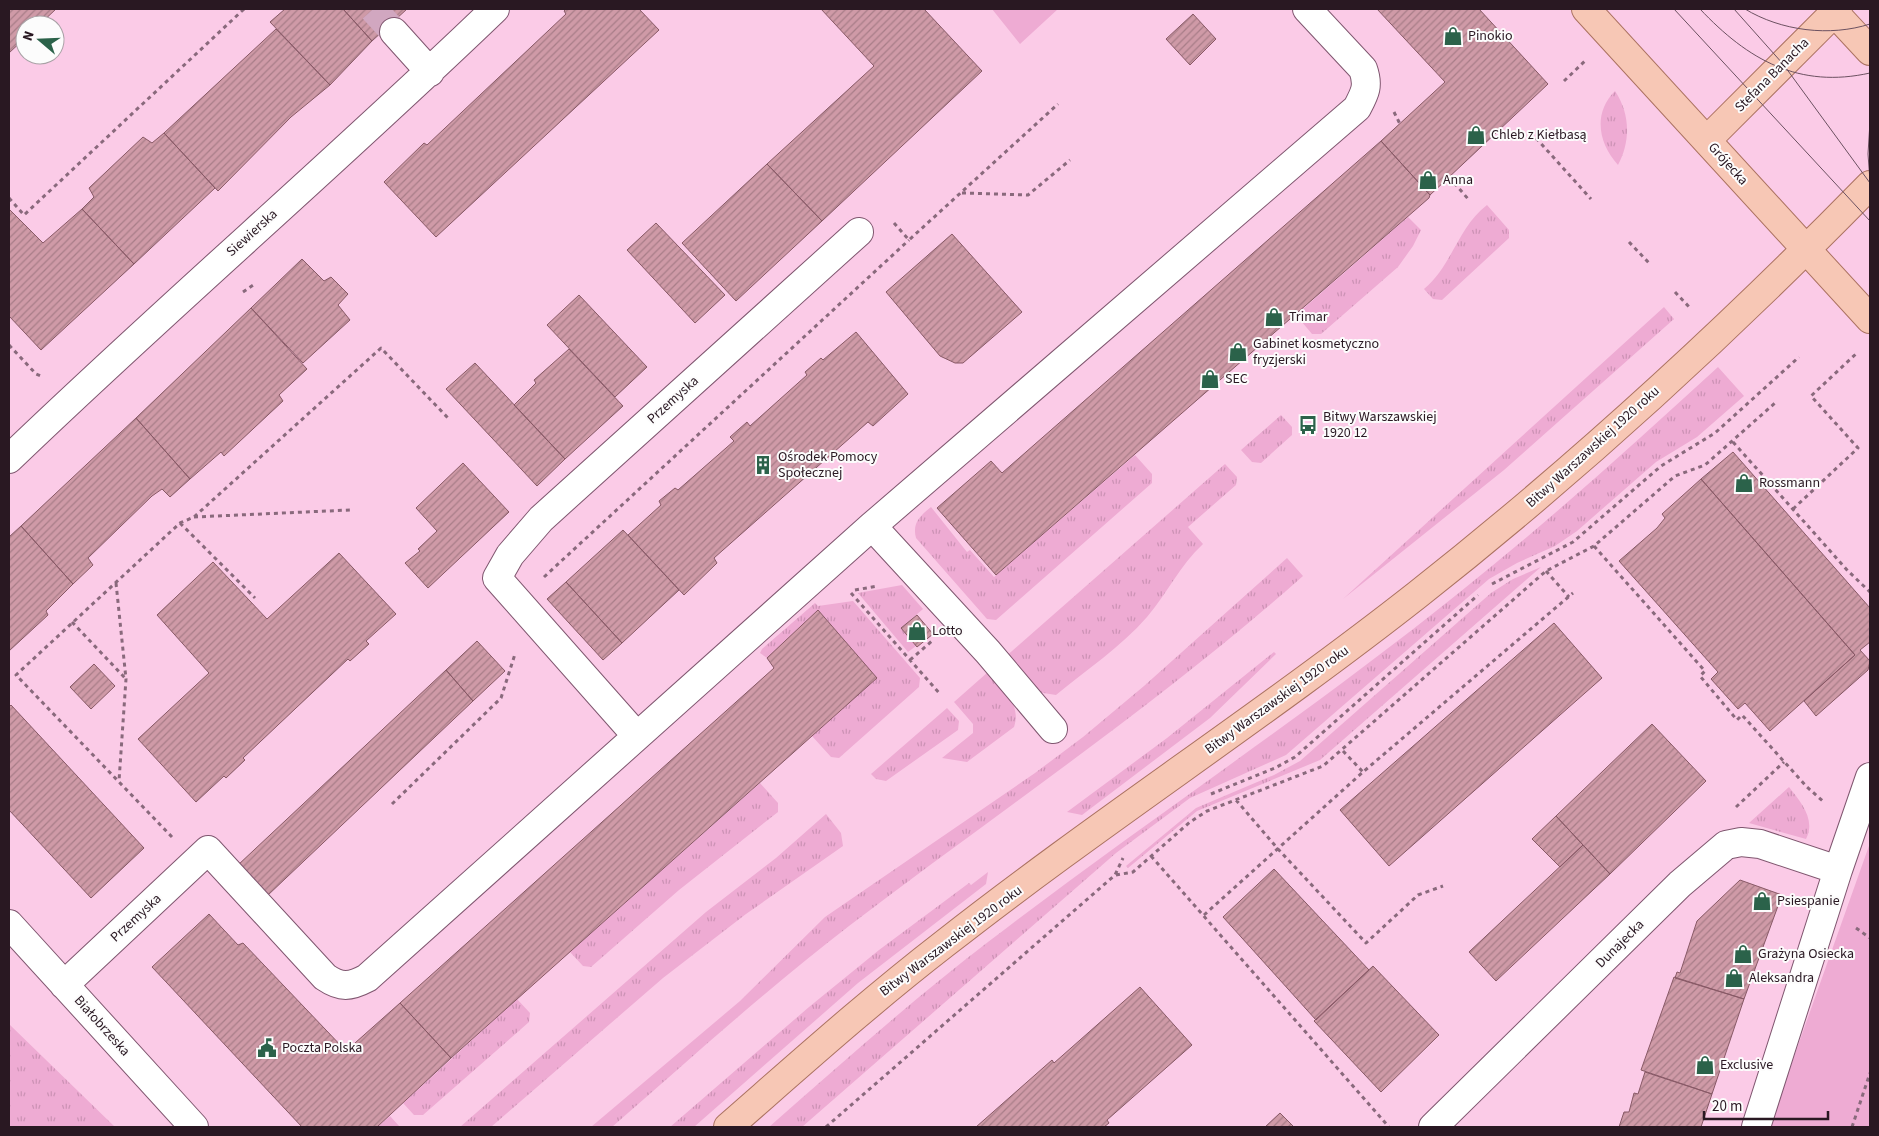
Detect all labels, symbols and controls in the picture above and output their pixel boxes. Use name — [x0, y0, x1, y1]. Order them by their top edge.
north arrow — [15, 15, 65, 65]
shop icon: Pinokio — [1442, 25, 1464, 47]
place label: Pinokio — [1468, 26, 1513, 46]
text: N — [18, 28, 40, 44]
street label: Stefana Banacha — [1730, 33, 1814, 117]
shop icon: Chleb z Kiełbasą — [1465, 124, 1487, 146]
place label: Chleb z Kiełbasą — [1491, 125, 1587, 145]
street label: Grójecka — [1703, 138, 1753, 190]
shop icon: Anna — [1417, 169, 1439, 191]
place label: Anna — [1443, 170, 1473, 190]
street label: Siewierska — [222, 205, 282, 261]
shop icon: Trimar — [1263, 306, 1285, 328]
place label: Trimar — [1289, 307, 1328, 327]
place label: Gabinet kosmetyczno fryzjerski — [1253, 334, 1379, 370]
shop icon: Gabinet kosmetyczno fryzjerski — [1227, 341, 1249, 363]
shop icon: SEC — [1199, 368, 1221, 390]
place label: SEC — [1225, 369, 1248, 389]
street label: Przemyska — [643, 371, 703, 429]
street label: Bitwy Warszawskiej 1920 roku — [1522, 381, 1664, 513]
place label: Bitwy Warszawskiej 1920 12 — [1323, 407, 1437, 443]
bus stop icon: Bitwy Warszawskiej 1920 12 — [1297, 414, 1319, 436]
place label: Ośrodek Pomocy Społecznej — [778, 447, 878, 483]
building icon: Ośrodek Pomocy Społecznej — [752, 454, 774, 476]
shop icon: Rossmann — [1733, 472, 1755, 494]
place label: Rossmann — [1759, 473, 1820, 493]
shop icon: Lotto — [906, 620, 928, 642]
place label: Lotto — [932, 621, 963, 641]
street label: Bitwy Warszawskiej 1920 roku — [1201, 641, 1353, 759]
street label: Bitwy Warszawskiej 1920 roku — [876, 881, 1026, 1001]
street label: Przemyska — [106, 889, 166, 947]
shop icon: Psiespanie — [1751, 890, 1773, 912]
place label: Psiespanie — [1777, 891, 1840, 911]
street label: Dunajecka — [1591, 915, 1649, 973]
shop icon: Grażyna Osiecka — [1732, 943, 1754, 965]
place label: Grażyna Osiecka — [1758, 944, 1854, 964]
shop icon: Aleksandra — [1723, 967, 1745, 989]
place label: Aleksandra — [1749, 968, 1814, 988]
street label: Białobrzeska — [69, 991, 135, 1061]
public building icon: Poczta Polska — [256, 1037, 278, 1059]
place label: Poczta Polska — [282, 1038, 362, 1058]
shop icon: Exclusive — [1694, 1054, 1716, 1076]
place label: Exclusive — [1720, 1055, 1773, 1075]
scale bar — [1704, 1088, 1828, 1120]
text: 20 m — [1712, 1096, 1742, 1117]

